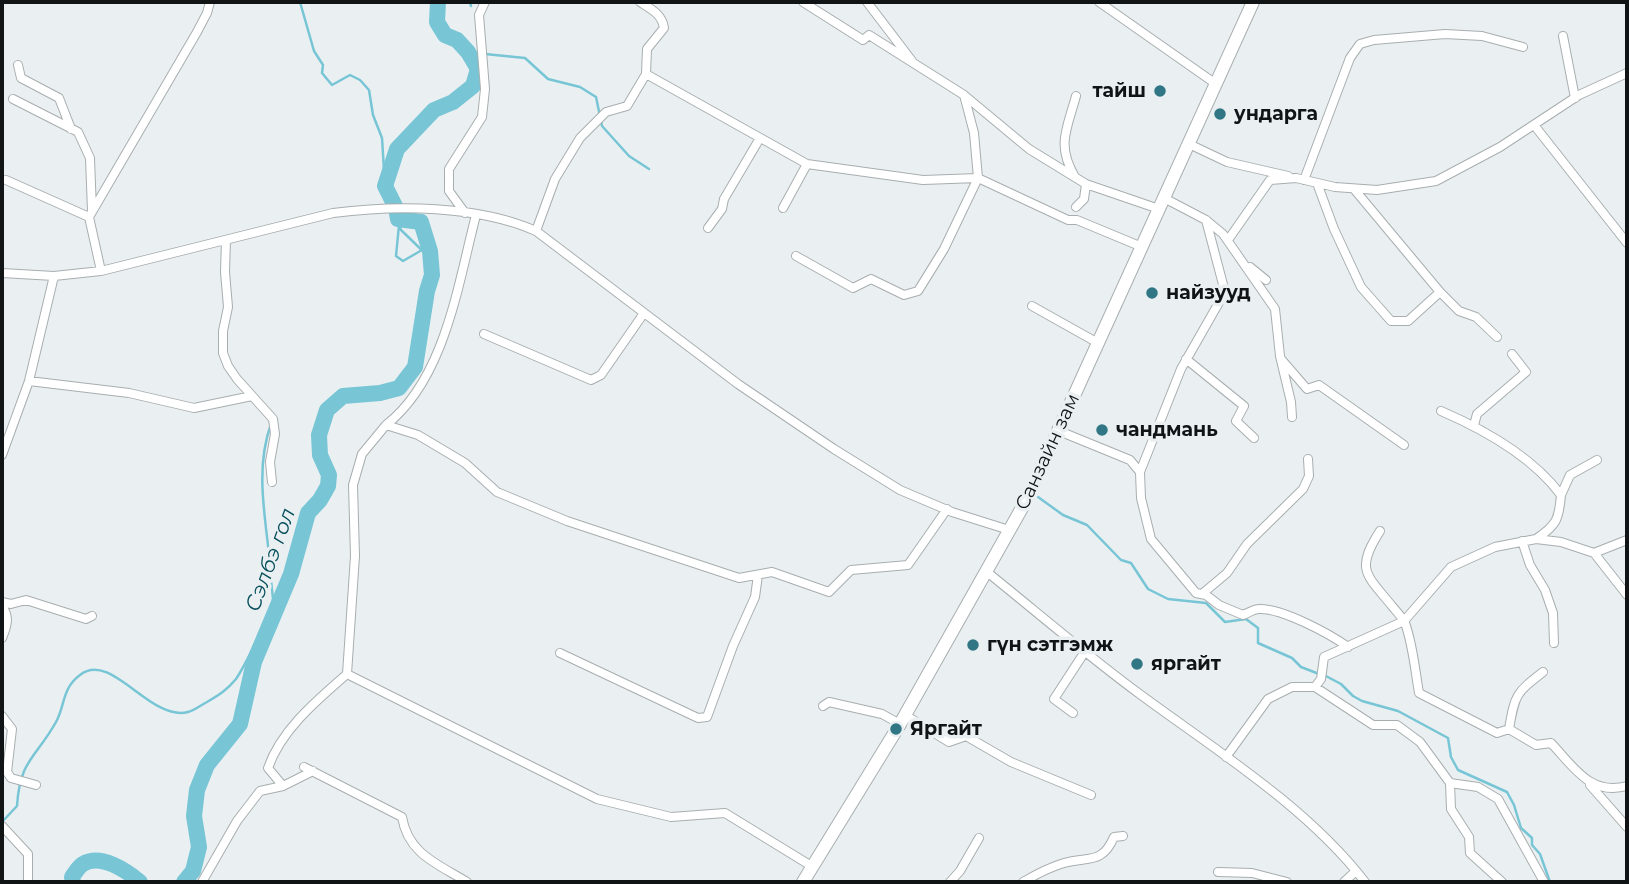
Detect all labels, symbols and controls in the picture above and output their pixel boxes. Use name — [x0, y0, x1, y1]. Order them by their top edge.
place label: тайш — [1092, 80, 1146, 102]
marker: тайш — [1152, 83, 1168, 99]
place label: ундарга — [1234, 103, 1318, 125]
marker: ундарга — [1212, 106, 1228, 122]
place label: найзууд — [1166, 282, 1251, 304]
marker: найзууд — [1144, 285, 1160, 301]
street label: Санзайн зам — [1011, 390, 1085, 514]
place label: чандмань — [1116, 419, 1218, 441]
marker: чандмань — [1094, 422, 1110, 438]
water label: Сэлбэ гол — [241, 505, 301, 615]
place label: гүн сэтгэмж — [987, 634, 1113, 656]
marker: гүн сэтгэмж — [965, 637, 981, 653]
place label: яргайт — [1151, 653, 1221, 675]
marker: яргайт — [1129, 656, 1145, 672]
place label: Яргайт — [910, 718, 982, 740]
marker: Яргайт — [888, 721, 904, 737]

